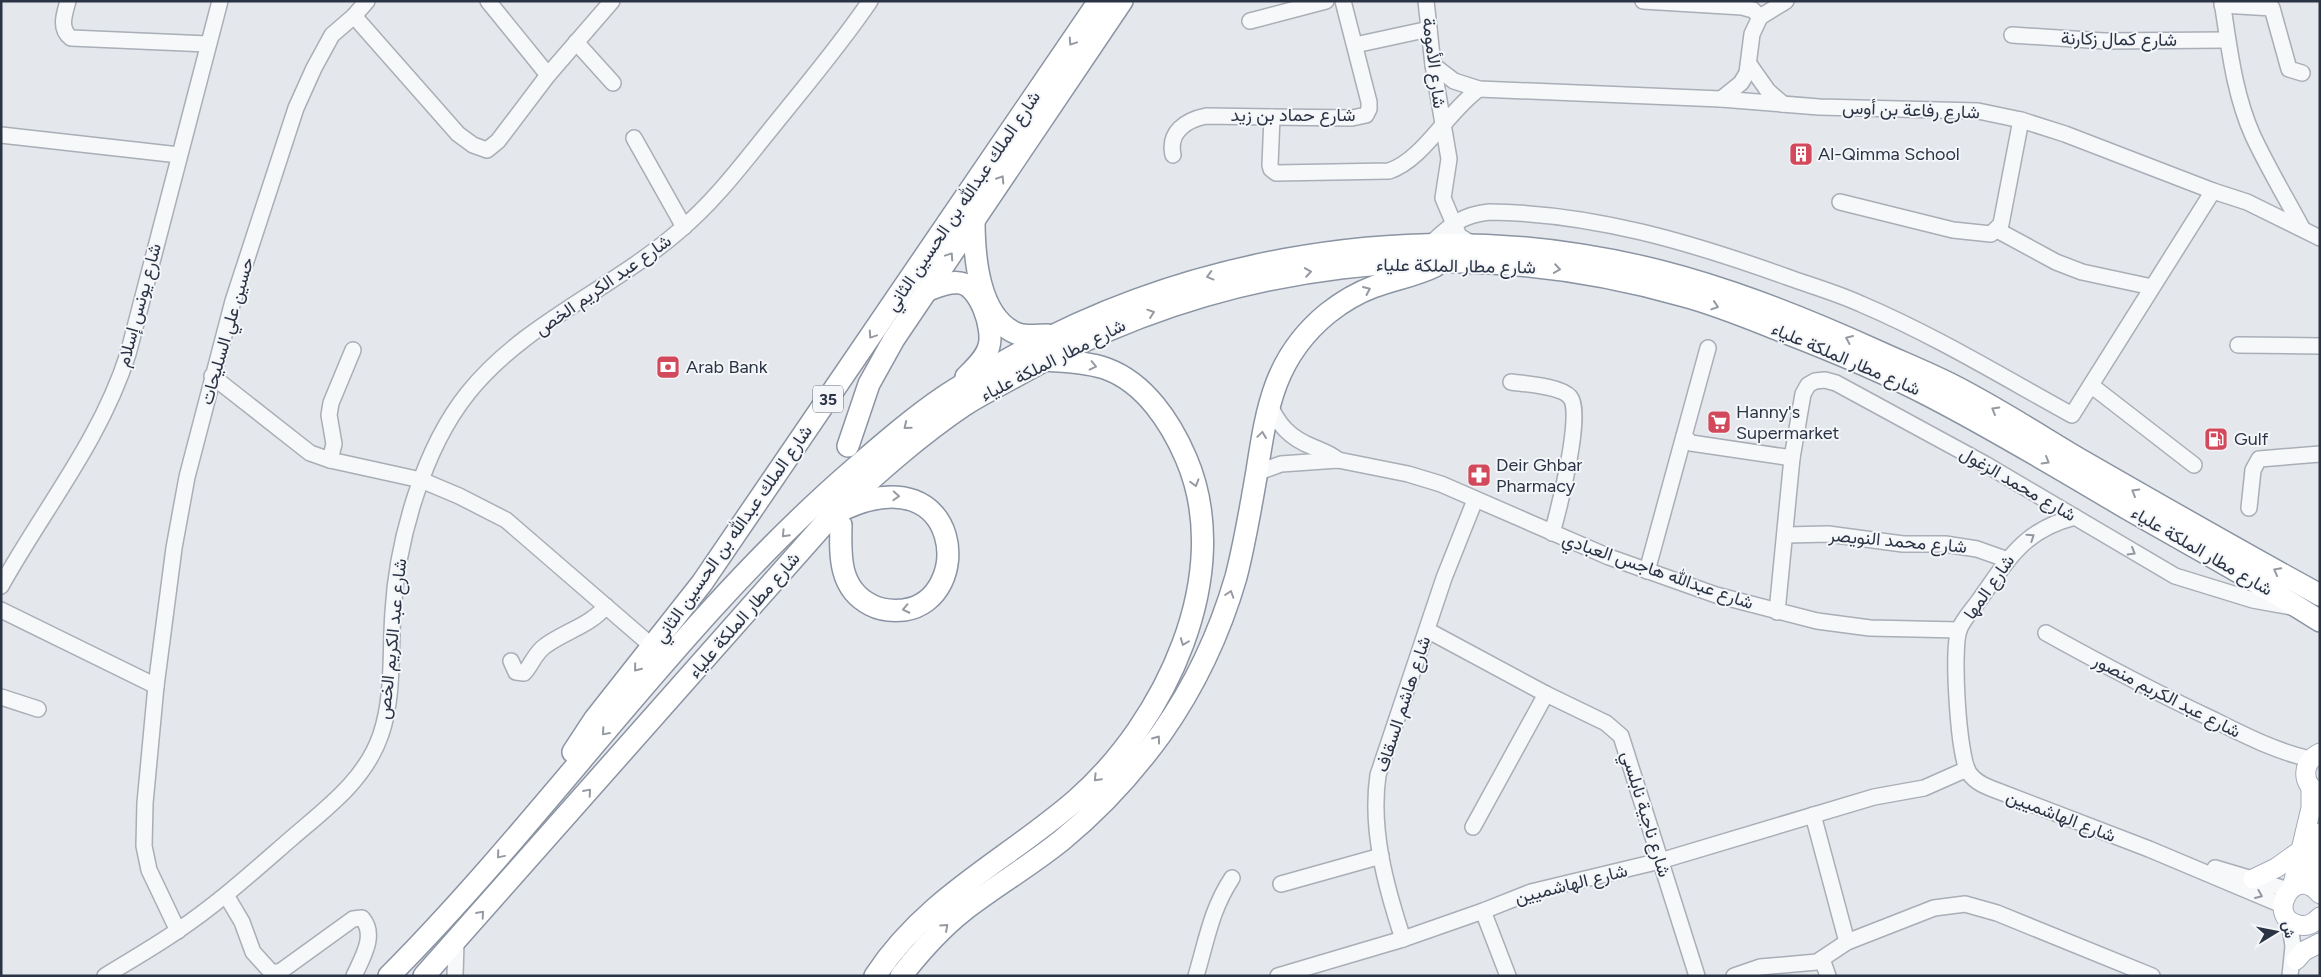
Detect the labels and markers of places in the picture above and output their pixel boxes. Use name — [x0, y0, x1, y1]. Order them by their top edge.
building icon: Al-Qimma School — [1788, 141, 1814, 167]
place label: Al-Qimma School — [1818, 143, 1960, 165]
bank icon: Arab Bank — [655, 354, 681, 380]
place label: Arab Bank — [686, 356, 768, 378]
place label: Hanny's Supermarket — [1736, 401, 1840, 444]
supermarket icon: Hanny's Supermarket — [1706, 409, 1732, 435]
fuel station icon: Gulf — [2203, 426, 2229, 452]
place label: Gulf — [2234, 428, 2269, 450]
place label: Deir Ghbar Pharmacy — [1496, 454, 1582, 497]
pharmacy icon: Deir Ghbar Pharmacy — [1466, 462, 1492, 488]

